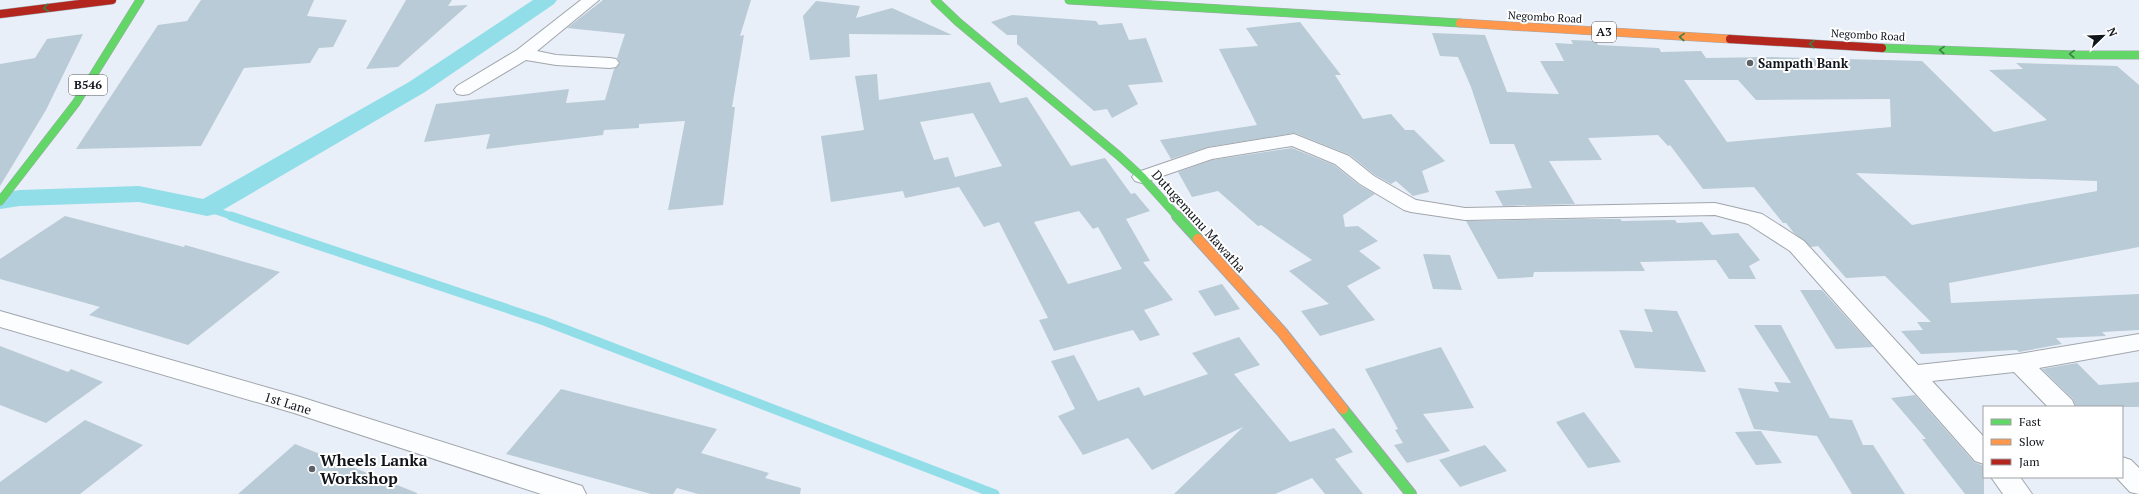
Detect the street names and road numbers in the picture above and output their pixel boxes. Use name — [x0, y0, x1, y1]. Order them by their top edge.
street label: Negombo Road — [1508, 8, 1582, 26]
road number: A3 — [1592, 22, 1616, 42]
street label: Negombo Road — [1831, 26, 1905, 44]
road number: B546 — [69, 75, 107, 95]
street label: Dutugemunu Mawatha — [1148, 166, 1250, 276]
street label: 1st Lane — [262, 387, 314, 419]

